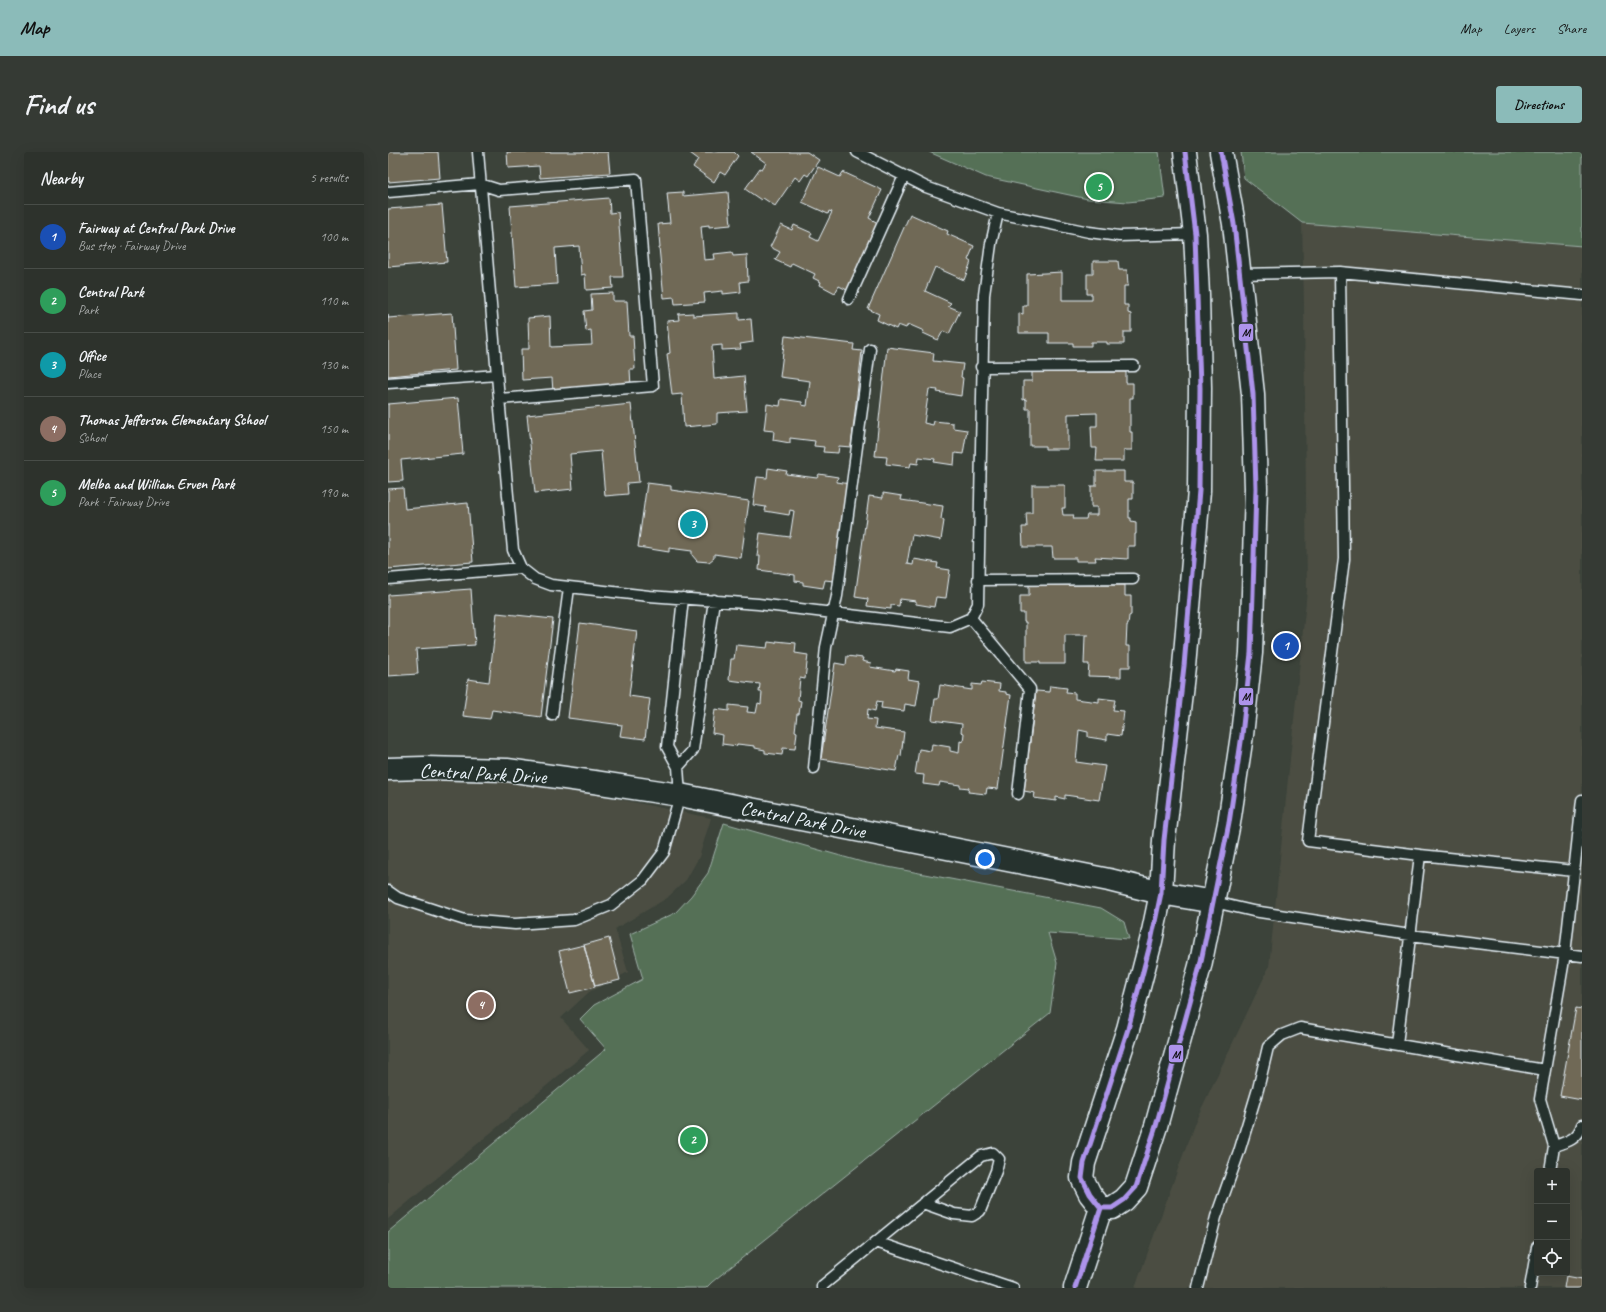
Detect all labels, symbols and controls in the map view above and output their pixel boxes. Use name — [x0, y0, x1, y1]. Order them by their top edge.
text: Map — [20, 16, 50, 40]
text: Map — [1460, 20, 1482, 37]
text: Layers — [1504, 20, 1535, 37]
text: Share — [1557, 20, 1586, 37]
button: Directions — [1496, 86, 1582, 123]
text: Find us — [24, 87, 94, 122]
text: Nearby — [40, 168, 83, 189]
text: 5 results — [310, 170, 348, 186]
pin: 5 — [1086, 172, 1112, 202]
text: Fairway at Central Park Drive — [78, 219, 235, 238]
text: 1 — [50, 229, 56, 245]
text: 100 m — [320, 229, 348, 245]
text: Bus stop · Fairway Drive — [78, 238, 185, 254]
text: Central Park — [78, 283, 144, 302]
text: 2 — [50, 293, 56, 309]
text: 110 m — [320, 293, 348, 309]
text: Park — [78, 302, 99, 318]
line badge: M — [1238, 323, 1254, 342]
text: M — [1242, 325, 1252, 339]
text: Office — [78, 347, 106, 366]
text: 3 — [50, 357, 56, 373]
text: 130 m — [320, 357, 348, 373]
text: Place — [78, 366, 101, 382]
text: Thomas Jefferson Elementary School — [78, 411, 266, 430]
text: 4 — [50, 421, 56, 437]
text: 150 m — [320, 421, 348, 437]
text: School — [78, 430, 106, 446]
text: Melba and William Erven Park — [78, 475, 234, 494]
text: 5 — [50, 485, 56, 501]
text: 190 m — [320, 485, 348, 501]
text: Park · Fairway Drive — [78, 494, 169, 510]
pin: 3 — [680, 509, 706, 539]
pin: 1 — [1273, 631, 1299, 661]
line badge: M — [1238, 687, 1254, 706]
text: M — [1242, 689, 1252, 703]
street label: Central Park Drive — [419, 758, 548, 789]
street label: Central Park Drive — [738, 795, 869, 844]
your location — [975, 849, 995, 869]
pin: 4 — [468, 990, 494, 1020]
line badge: M — [1168, 1044, 1184, 1063]
text: M — [1172, 1047, 1182, 1061]
pin: 2 — [680, 1125, 706, 1155]
map controls — [1534, 1168, 1570, 1276]
button: + — [1534, 1168, 1570, 1204]
button: − — [1534, 1204, 1570, 1240]
button: locate — [1534, 1240, 1570, 1276]

